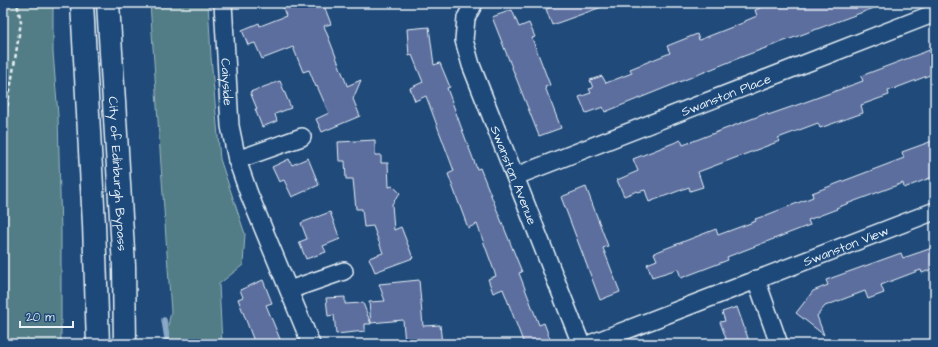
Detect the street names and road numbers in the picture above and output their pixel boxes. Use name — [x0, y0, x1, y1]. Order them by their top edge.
street label: Caiyside — [216, 58, 237, 106]
street label: Swanston Place — [678, 70, 774, 121]
street label: City of Edinburgh Bypass — [104, 96, 131, 252]
street label: Swanston Avenue — [486, 123, 541, 227]
street label: Swanston View — [801, 222, 891, 271]

